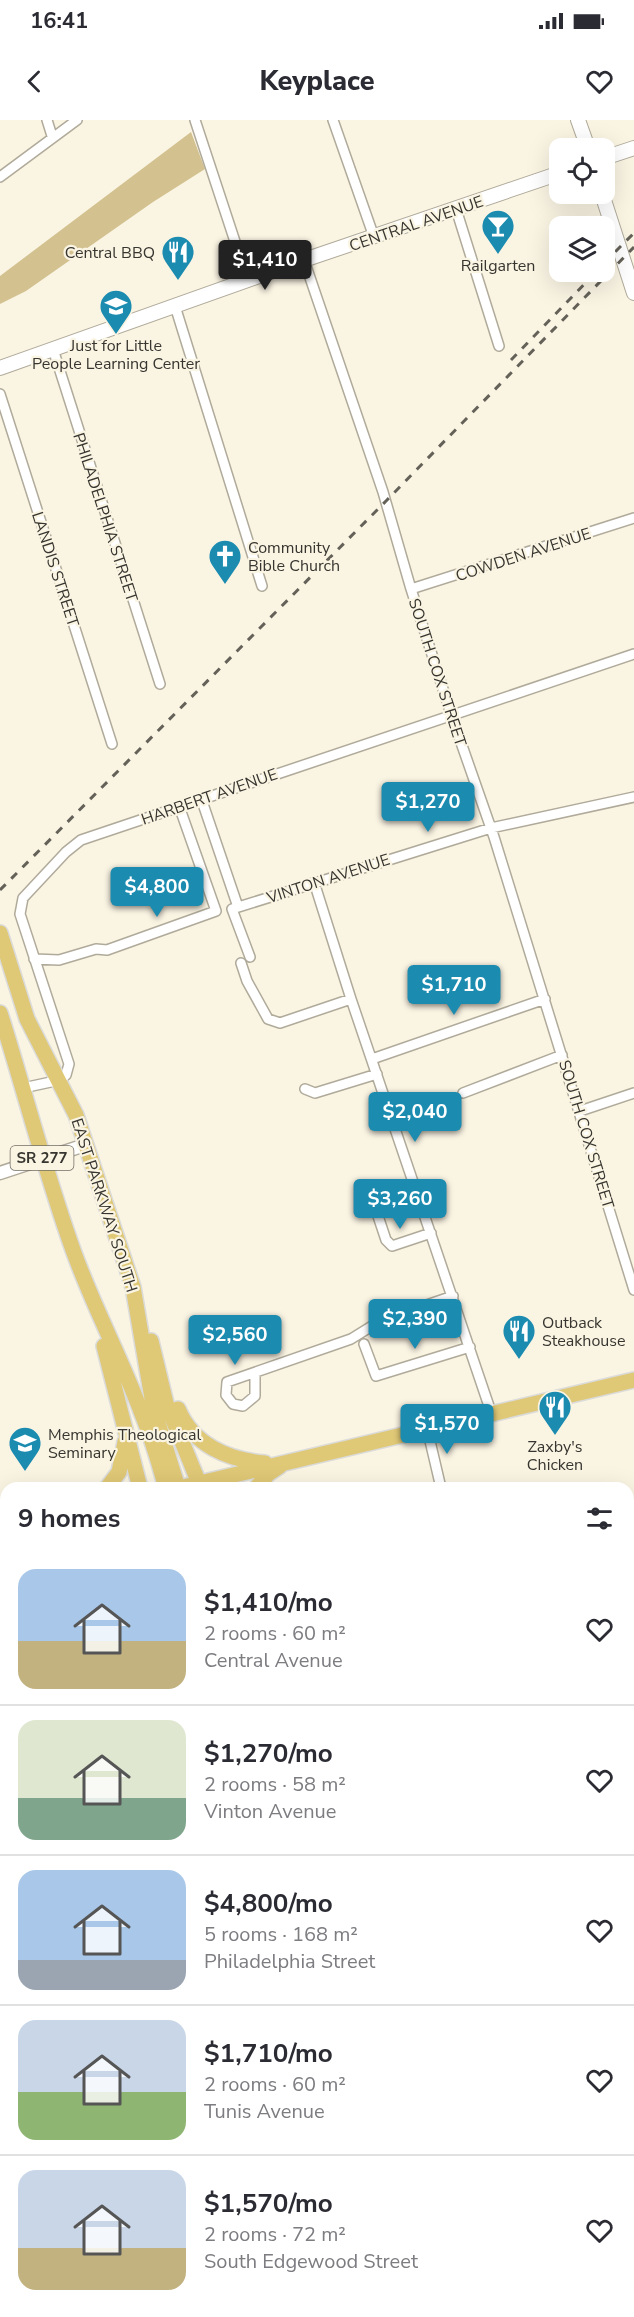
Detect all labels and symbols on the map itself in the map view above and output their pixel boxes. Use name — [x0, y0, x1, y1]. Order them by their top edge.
street label: CENTRAL AVENUE — [346, 191, 486, 257]
bar icon: Railgarten — [480, 208, 516, 255]
restaurant icon: Central BBQ — [160, 234, 196, 281]
pin: $1,410 — [216, 240, 314, 291]
place label: Central BBQ — [65, 242, 155, 264]
place label: Railgarten — [461, 255, 535, 277]
school or university icon: Just for Little People Learning Center — [98, 288, 134, 335]
place label: Just for Little People Learning Center — [32, 335, 200, 375]
street label: PHILADELPHIA STREET — [67, 430, 143, 605]
street label: LANDIS STREET — [26, 509, 84, 630]
street label: COWDEN AVENUE — [453, 523, 594, 587]
place label: Community Bible Church — [248, 537, 340, 577]
church icon: Community Bible Church — [207, 538, 243, 585]
street label: SOUTH COX STREET — [403, 595, 471, 750]
street label: HARBERT AVENUE — [138, 763, 280, 831]
pin: $1,270 — [379, 782, 477, 833]
street label: VINTON AVENUE — [263, 849, 393, 910]
pin: $4,800 — [108, 867, 206, 918]
pin: $1,710 — [405, 965, 503, 1016]
street label: SOUTH COX STREET — [553, 1057, 619, 1212]
pin: $2,040 — [366, 1092, 464, 1143]
street label: EAST PARKWAY SOUTH — [66, 1115, 143, 1295]
road number: SR 277 — [10, 1146, 74, 1170]
pin: $3,260 — [351, 1179, 449, 1230]
pin: $2,390 — [366, 1299, 464, 1350]
place label: Outback Steakhouse — [542, 1312, 626, 1352]
restaurant icon: Outback Steakhouse — [501, 1313, 537, 1360]
pin: $2,560 — [186, 1315, 284, 1366]
restaurant icon: Zaxby's Chicken — [537, 1389, 573, 1436]
pin: $1,570 — [398, 1404, 496, 1455]
place label: Memphis Theological Seminary — [48, 1424, 201, 1464]
school or university icon: Memphis Theological Seminary — [7, 1425, 43, 1472]
place label: Zaxby's Chicken — [527, 1436, 583, 1476]

